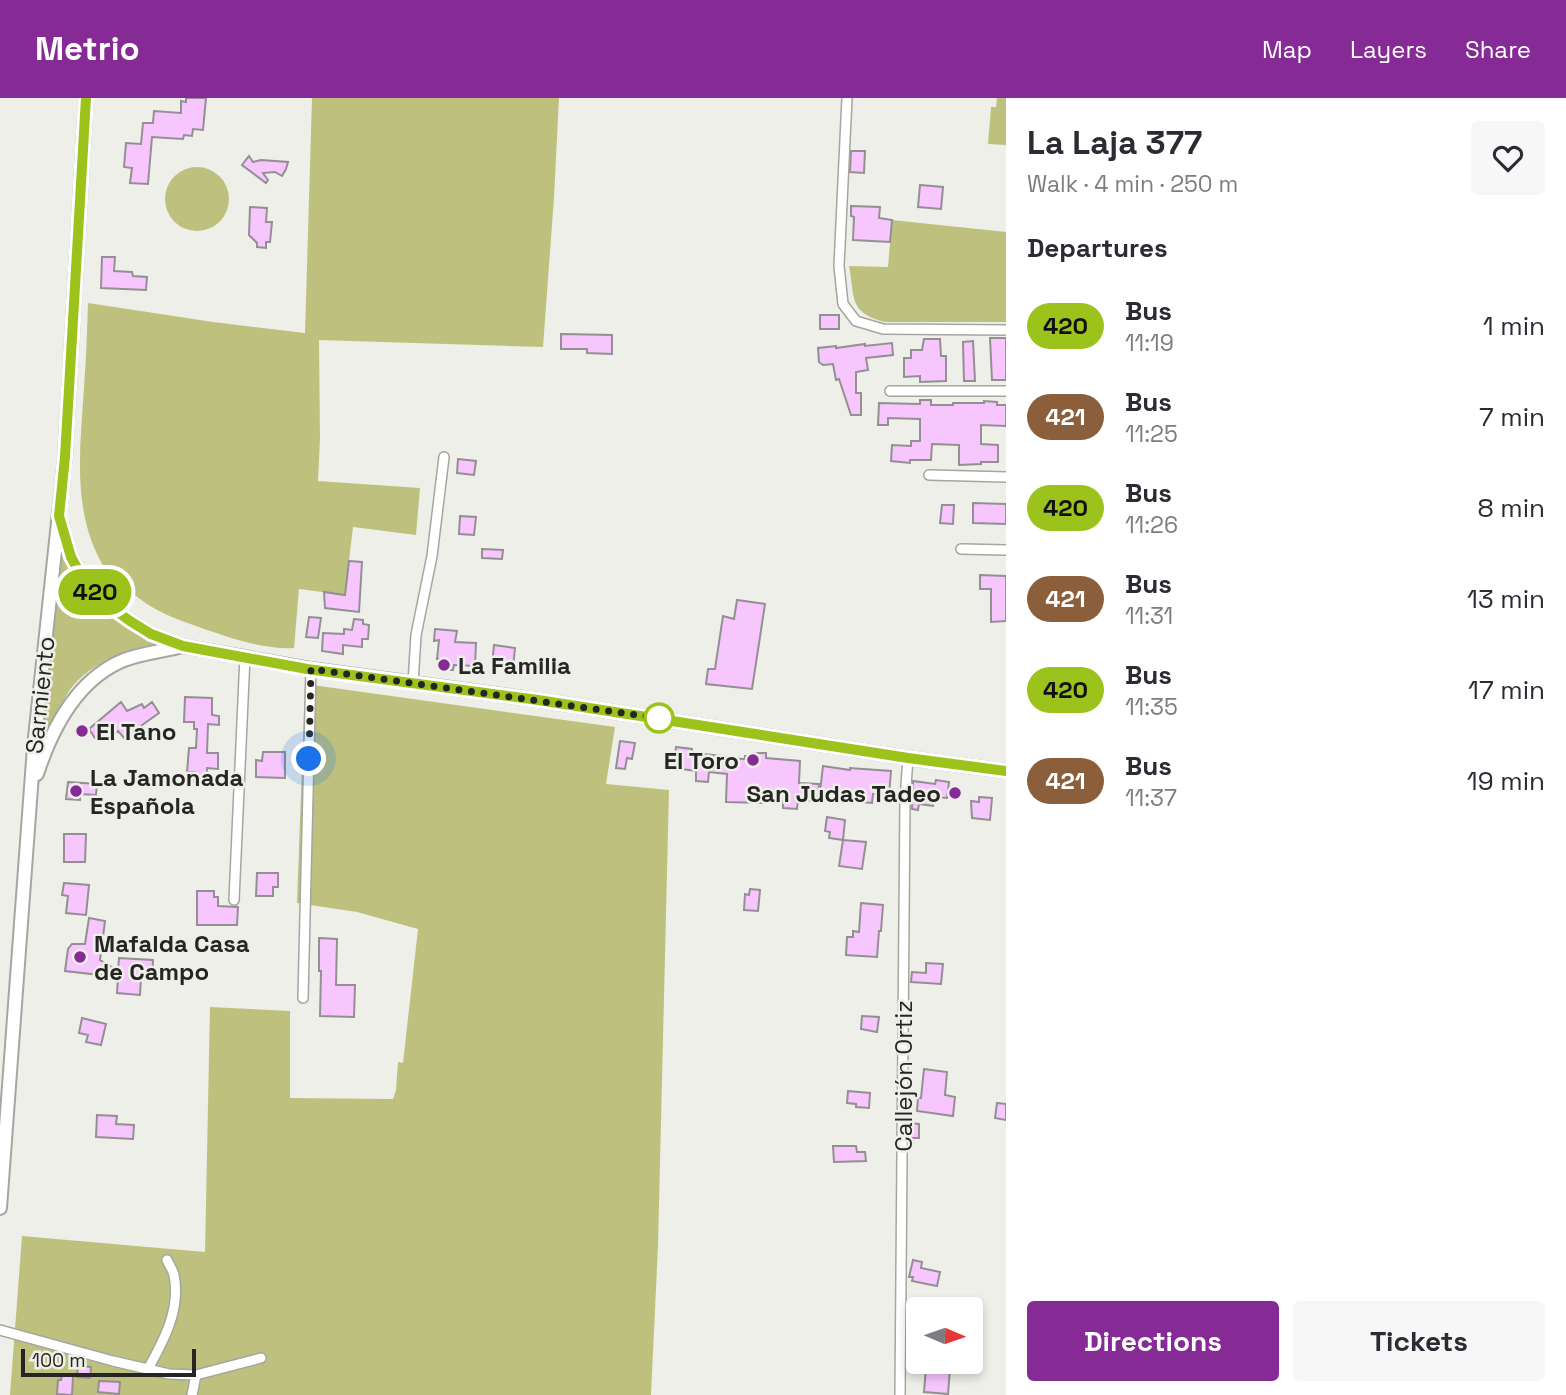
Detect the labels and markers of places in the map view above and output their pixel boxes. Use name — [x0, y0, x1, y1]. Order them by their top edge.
place label: La Familia — [458, 650, 571, 681]
marker: La Familia — [436, 657, 452, 673]
unlabelled marker — [644, 703, 674, 733]
place label: El Tano — [96, 716, 176, 747]
marker: El Tano — [74, 723, 90, 739]
place label: El Toro — [664, 745, 739, 776]
marker: El Toro — [745, 752, 761, 768]
place label: La Jamonada Española — [90, 762, 244, 821]
place label: San Judas Tadeo — [747, 778, 941, 809]
marker: La Jamonada Española — [68, 783, 84, 799]
marker: San Judas Tadeo — [947, 785, 963, 801]
place label: Mafalda Casa de Campo — [94, 928, 250, 987]
marker: Mafalda Casa de Campo — [72, 949, 88, 965]

